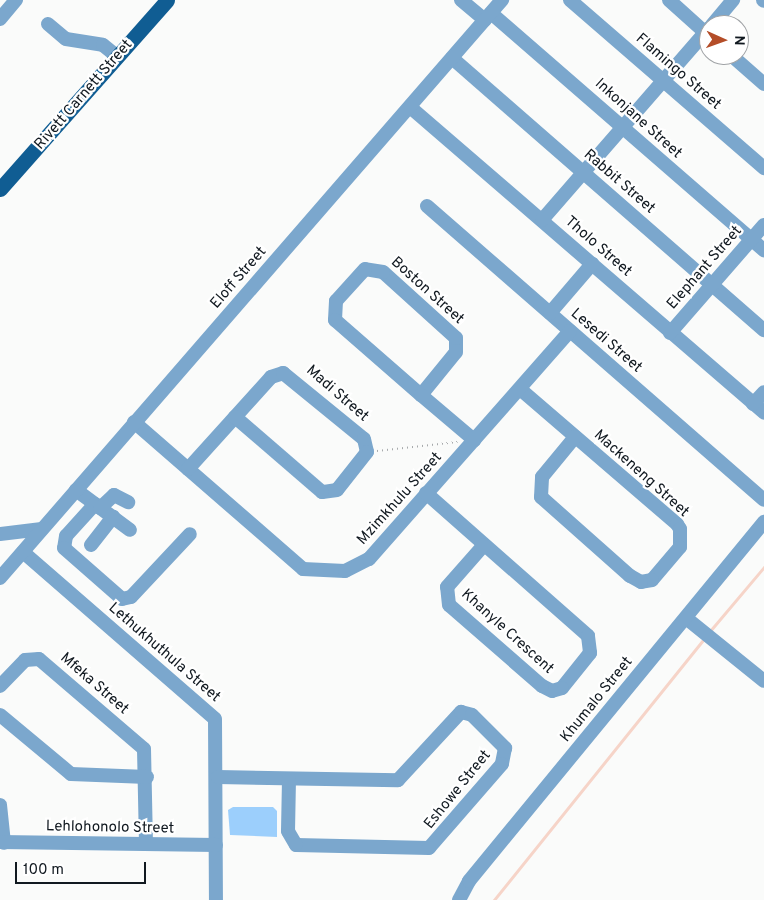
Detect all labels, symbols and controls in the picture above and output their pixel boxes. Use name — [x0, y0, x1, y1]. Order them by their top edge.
north arrow — [699, 15, 749, 65]
street label: Flamingo Street — [632, 30, 724, 114]
text: N — [730, 35, 747, 46]
street label: Rivett Carnett Street — [31, 36, 137, 154]
street label: Inkonjane Street — [591, 75, 685, 163]
street label: Rabbit Street — [580, 146, 658, 218]
street label: Tholo Street — [561, 213, 635, 281]
street label: Elephant Street — [664, 223, 746, 313]
street label: Eloff Street — [207, 243, 271, 313]
street label: Boston Street — [387, 253, 467, 329]
street label: Lesedi Street — [567, 305, 645, 377]
street label: Madi Street — [302, 362, 372, 426]
street label: Mackeneng Street — [590, 427, 692, 521]
street label: Mzimkhulu Street — [354, 449, 446, 549]
street label: Khanyle Crescent — [457, 586, 557, 678]
street label: Lethukhuthula Street — [104, 600, 224, 706]
street label: Mfeka Street — [56, 649, 132, 719]
street label: Khumalo Street — [557, 654, 637, 746]
street label: Eshowe Street — [421, 747, 495, 833]
street label: Lehlohonolo Street — [46, 818, 174, 838]
scale bar — [18, 852, 149, 884]
text: 100 m — [23, 861, 64, 880]

